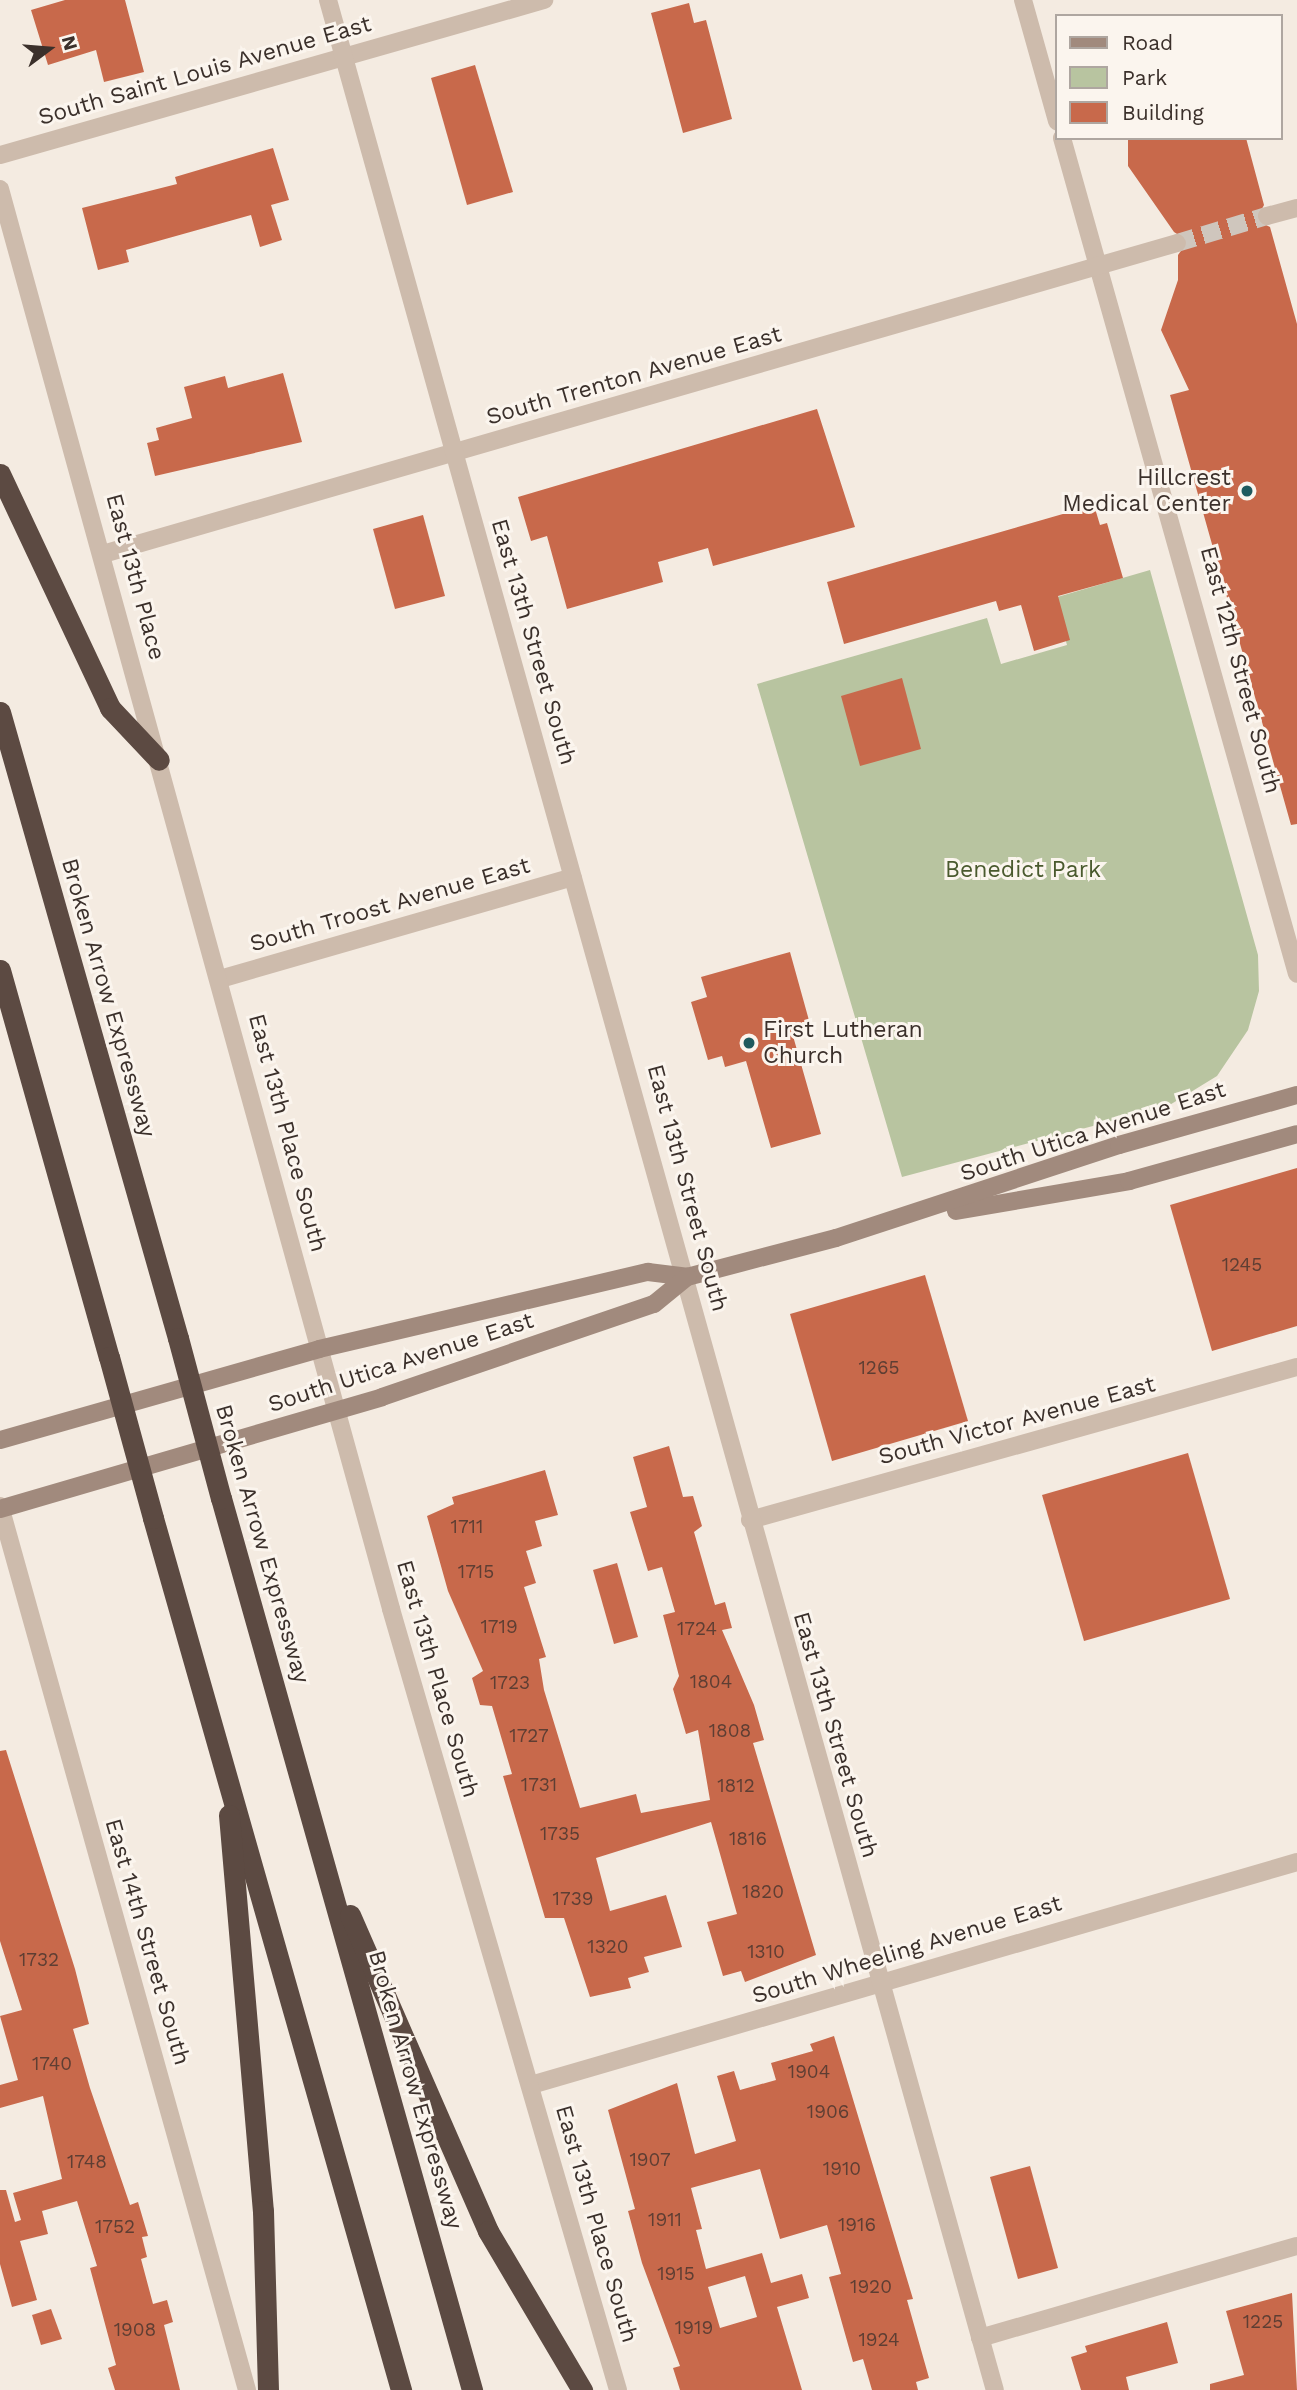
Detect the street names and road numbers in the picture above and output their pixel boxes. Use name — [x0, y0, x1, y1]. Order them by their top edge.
street label: South Saint Louis Avenue East — [35, 10, 375, 132]
street label: South Trenton Avenue East — [483, 320, 785, 432]
street label: East 13th Place — [99, 491, 171, 663]
street label: East 13th Street South — [485, 516, 581, 768]
street label: East 12th Street South — [1194, 543, 1286, 797]
street label: South Troost Avenue East — [246, 852, 534, 958]
street label: Broken Arrow Expressway — [55, 855, 161, 1141]
street label: East 13th Place South — [242, 1011, 332, 1255]
street label: East 13th Street South — [641, 1061, 733, 1315]
street label: South Utica Avenue East — [956, 1076, 1230, 1188]
street label: South Utica Avenue East — [264, 1307, 538, 1419]
street label: South Victor Avenue East — [874, 1370, 1160, 1472]
street label: Broken Arrow Expressway — [209, 1401, 315, 1687]
street label: East 13th Place South — [390, 1557, 484, 1801]
street label: East 13th Street South — [787, 1609, 883, 1861]
street label: East 14th Street South — [98, 1815, 196, 2069]
street label: South Wheeling Avenue East — [748, 1890, 1066, 2010]
street label: Broken Arrow Expressway — [362, 1947, 468, 2233]
street label: East 13th Place South — [549, 2102, 643, 2346]

